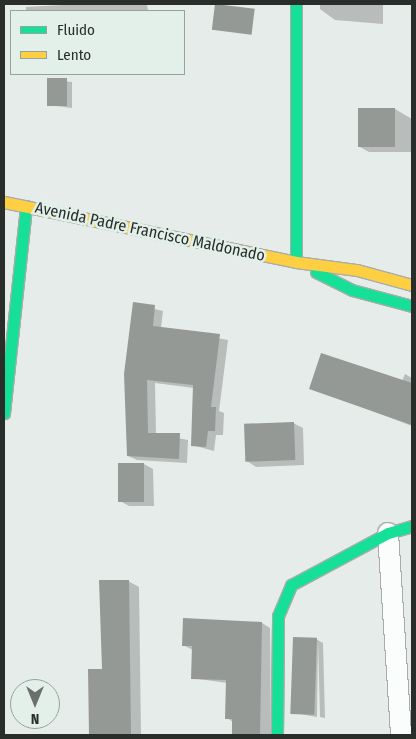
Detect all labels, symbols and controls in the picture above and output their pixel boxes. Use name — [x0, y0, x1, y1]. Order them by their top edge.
legend — [10, 10, 185, 75]
text: Fluido — [57, 21, 95, 39]
text: Lento — [57, 46, 91, 64]
street label: Avenida Padre Francisco Maldonado — [33, 198, 267, 266]
north arrow — [10, 679, 60, 729]
text: N — [31, 710, 39, 727]

